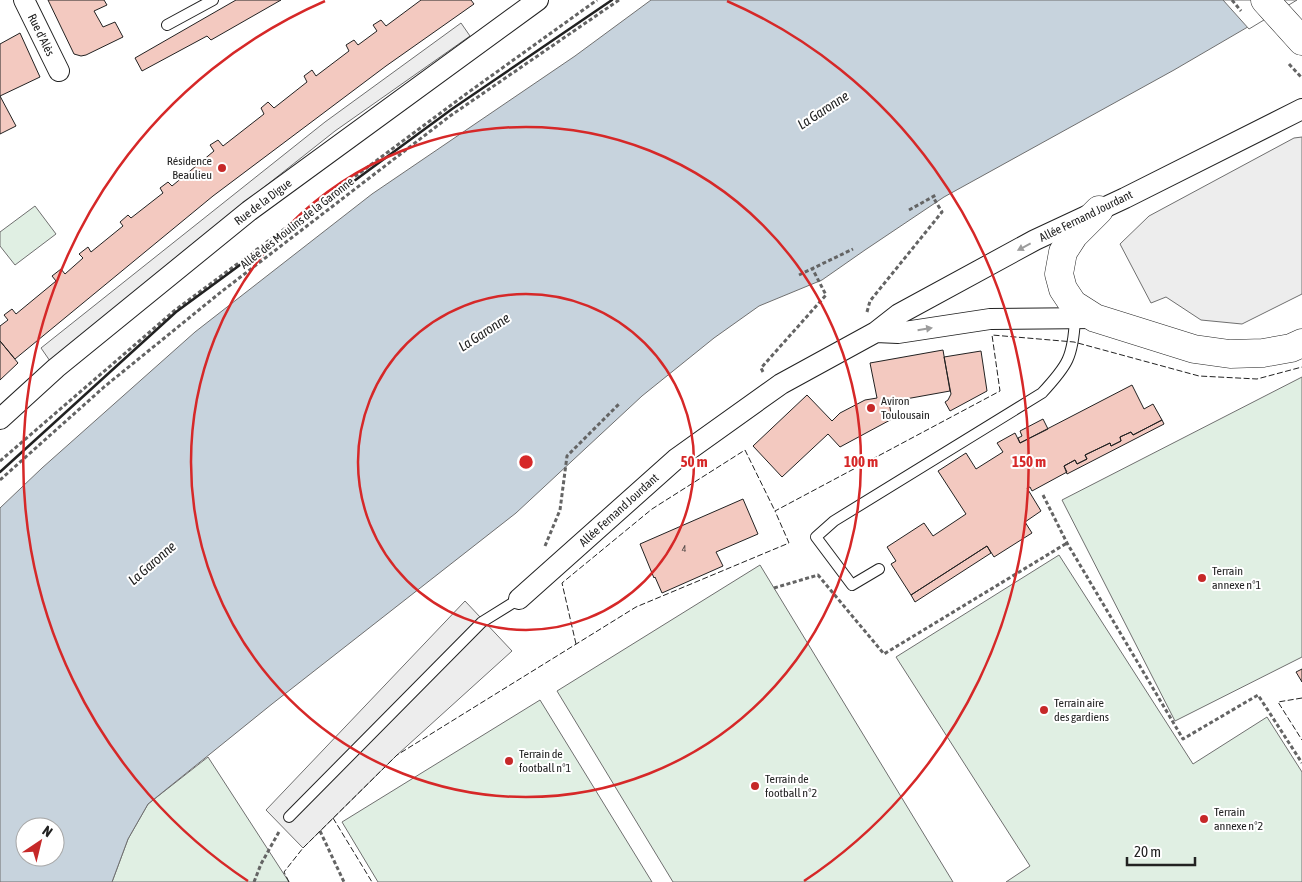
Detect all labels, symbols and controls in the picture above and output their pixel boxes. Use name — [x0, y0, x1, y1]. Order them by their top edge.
street label: Rue d'Alès — [25, 12, 57, 58]
water label: La Garonne — [794, 87, 852, 133]
place label: Résidence Beaulieu — [167, 154, 212, 182]
marker: Résidence Beaulieu — [216, 162, 228, 174]
street label: Allée des Moulins de la Garonne — [237, 174, 357, 272]
street label: Rue de la Digue — [232, 176, 294, 228]
street label: Allée Fernand Jourdant — [1037, 187, 1135, 245]
one-way arrow — [1017, 242, 1030, 251]
water label: La Garonne — [455, 309, 513, 355]
one-way arrow — [917, 324, 933, 332]
place label: Aviron Toulousain — [881, 394, 930, 422]
marker: Aviron Toulousain — [865, 402, 877, 414]
centre of rings — [517, 453, 535, 471]
text: 50 m — [681, 453, 708, 470]
text: 100 m — [844, 453, 878, 470]
text: 150 m — [1012, 453, 1046, 470]
street label: Allée Fernand Jourdant — [576, 470, 662, 549]
water label: La Garonne — [125, 538, 179, 588]
house number: 4 — [682, 543, 687, 554]
place label: Terrain annexe n°1 — [1212, 564, 1262, 592]
marker: Terrain annexe n°1 — [1196, 572, 1208, 584]
place label: Terrain aire des gardiens — [1054, 696, 1109, 724]
marker: Terrain aire des gardiens — [1038, 704, 1050, 716]
place label: Terrain de football n°1 — [519, 747, 571, 775]
marker: Terrain de football n°1 — [503, 755, 515, 767]
place label: Terrain de football n°2 — [765, 772, 817, 800]
marker: Terrain de football n°2 — [749, 780, 761, 792]
place label: Terrain annexe n°2 — [1214, 805, 1263, 833]
marker: Terrain annexe n°2 — [1198, 813, 1210, 825]
north arrow — [15, 817, 65, 867]
text: N — [39, 822, 55, 840]
scale bar — [1127, 834, 1194, 866]
text: 20 m — [1134, 843, 1161, 860]

